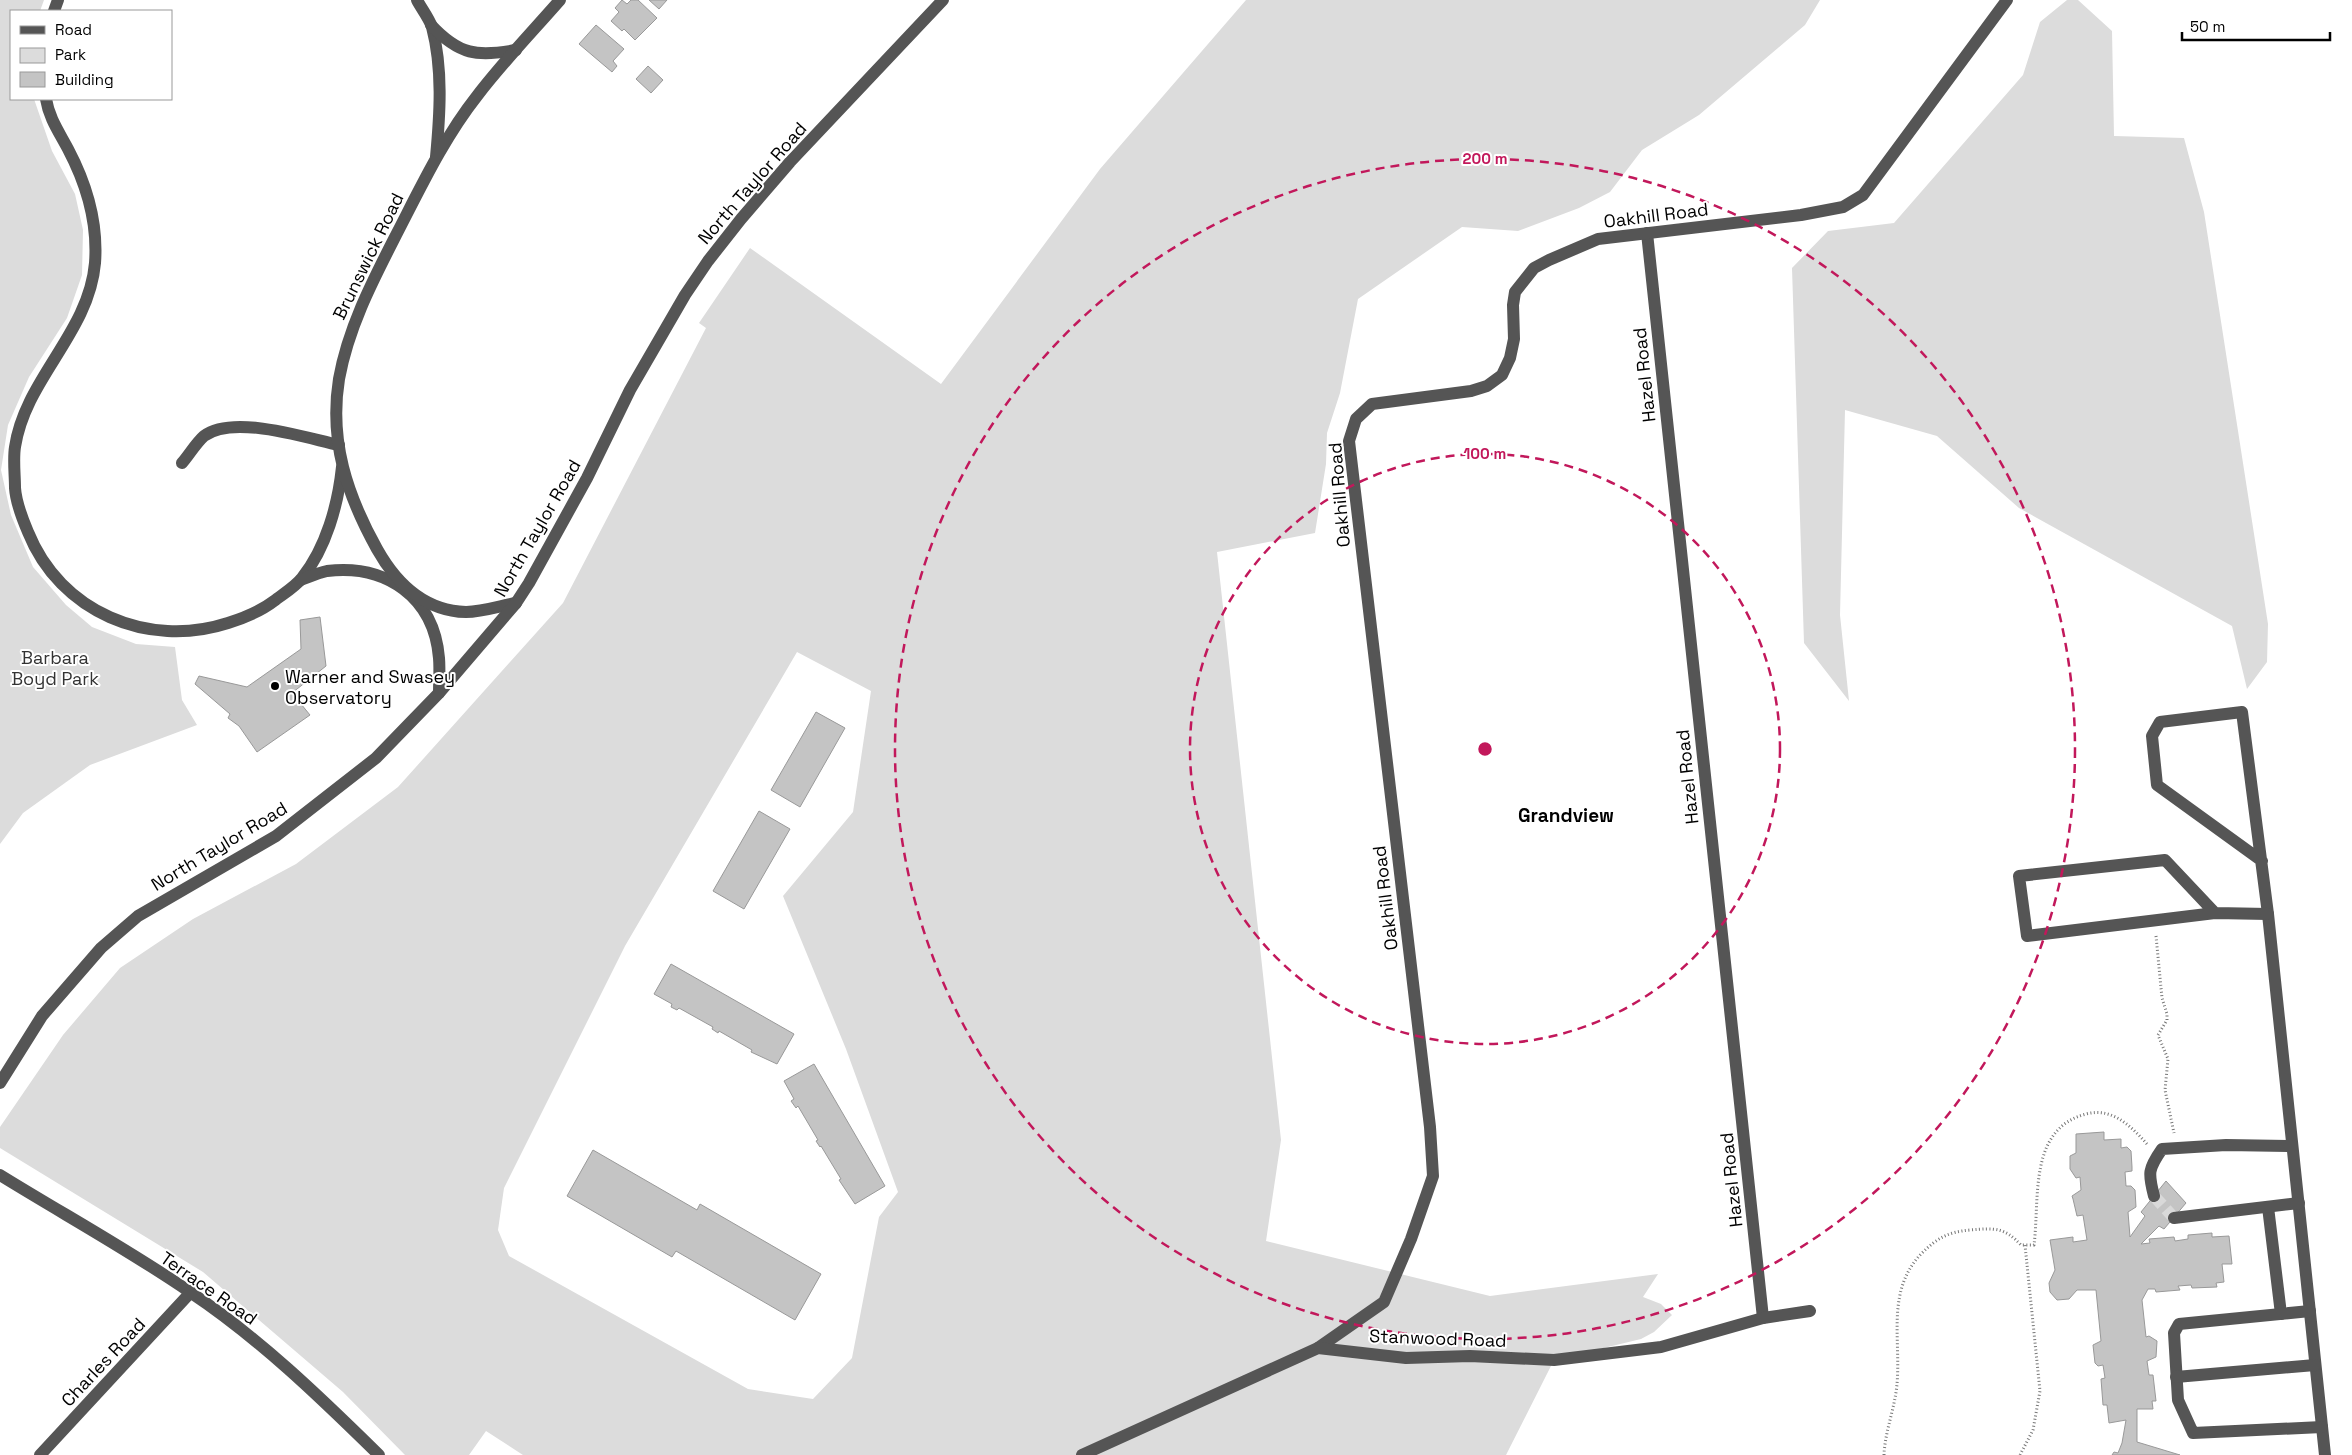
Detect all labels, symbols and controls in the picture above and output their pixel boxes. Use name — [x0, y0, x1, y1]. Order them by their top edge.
legend — [10, 10, 172, 100]
scale bar — [2182, 10, 2330, 42]
text: 50 m — [2190, 17, 2225, 36]
text: Road — [55, 20, 92, 39]
text: Park — [55, 45, 86, 64]
text: Building — [55, 70, 114, 89]
street label: North Taylor Road — [693, 117, 811, 249]
text: 200 m — [1463, 149, 1507, 168]
street label: Brunswick Road — [327, 189, 409, 323]
street label: Oakhill Road — [1602, 197, 1710, 233]
street label: Hazel Road — [1628, 327, 1660, 423]
street label: Oakhill Road — [1323, 442, 1355, 548]
text: 100 m — [1464, 444, 1506, 463]
street label: North Taylor Road — [488, 455, 586, 601]
park label: Barbara Boyd Park — [11, 646, 99, 690]
place label: Warner and Swasey Observatory — [285, 665, 455, 709]
marker: Warner and Swasey Observatory — [269, 680, 281, 692]
street label: Hazel Road — [1671, 729, 1703, 825]
centre of rings — [1476, 740, 1494, 758]
street label: North Taylor Road — [147, 796, 291, 896]
district label: Grandview — [1518, 803, 1614, 828]
street label: Oakhill Road — [1367, 844, 1403, 952]
street label: Hazel Road — [1715, 1132, 1747, 1228]
street label: Terrace Road — [156, 1246, 262, 1330]
street label: Charles Road — [56, 1313, 150, 1411]
street label: Stanwood Road — [1369, 1324, 1507, 1352]

